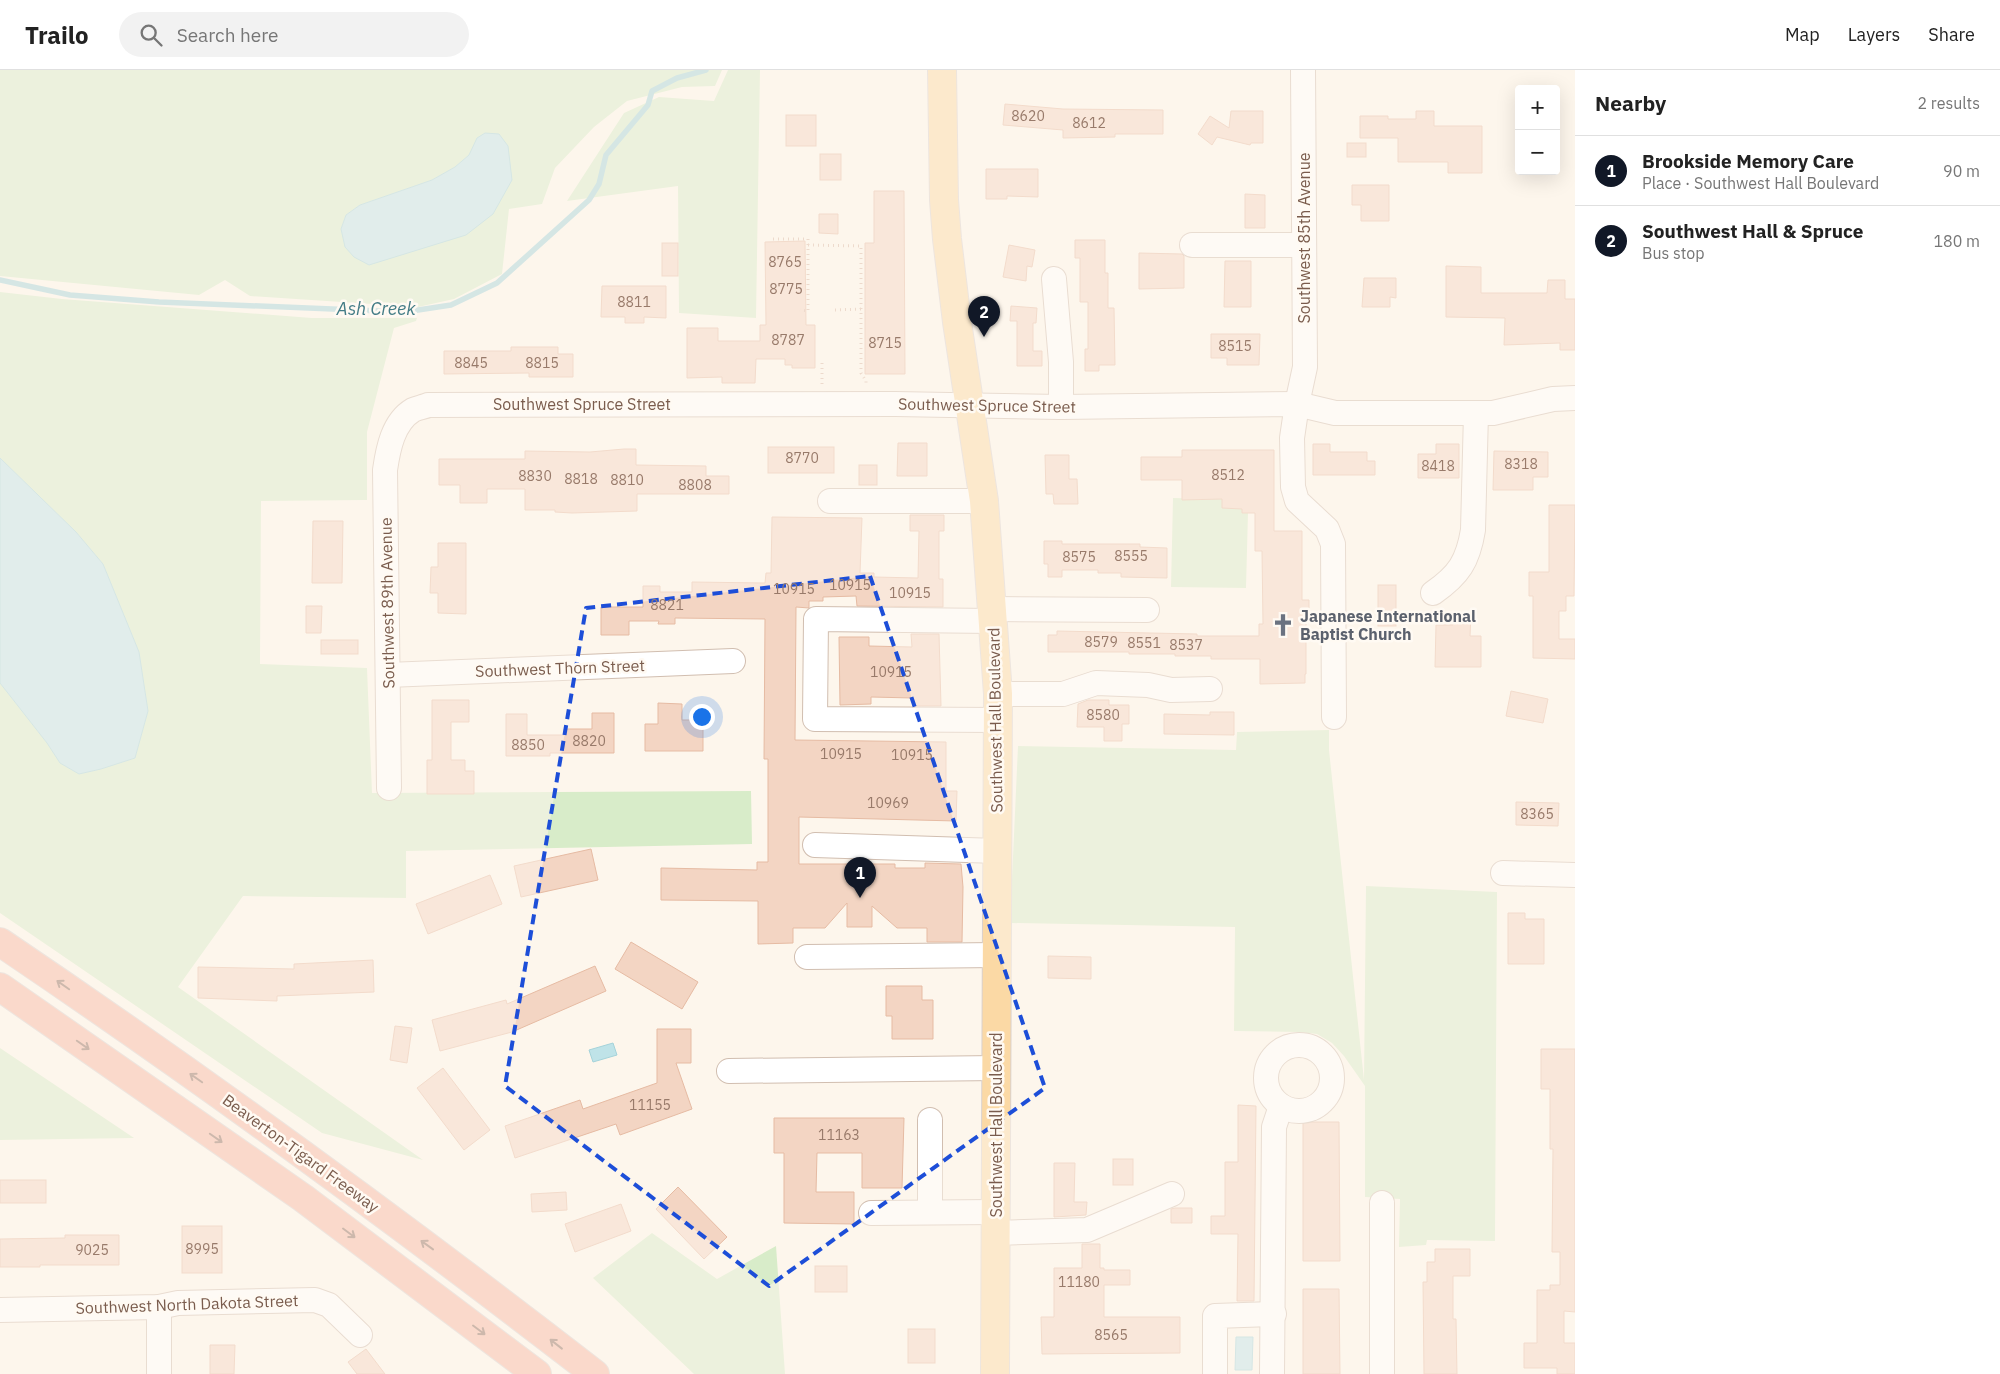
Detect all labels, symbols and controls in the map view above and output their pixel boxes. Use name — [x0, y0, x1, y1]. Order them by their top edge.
search box — [119, 12, 469, 57]
text: Trailo — [25, 19, 89, 51]
icon: search — [137, 21, 165, 49]
text: Search here — [177, 23, 278, 47]
text: Map — [1785, 23, 1820, 46]
text: Layers — [1848, 23, 1900, 46]
text: Share — [1928, 23, 1975, 46]
map controls — [1515, 85, 1560, 175]
button: + — [1515, 85, 1560, 130]
text: Nearby — [1595, 89, 1666, 117]
text: 2 results — [1917, 93, 1980, 113]
house number: 8620 — [1011, 107, 1045, 125]
house number: 8612 — [1072, 114, 1106, 132]
button: − — [1515, 130, 1560, 175]
text: Brookside Memory Care — [1642, 149, 1854, 173]
street label: Southwest 85th Avenue — [1294, 152, 1314, 324]
text: 1 — [1606, 161, 1616, 181]
text: 90 m — [1943, 161, 1980, 181]
text: Place · Southwest Hall Boulevard — [1642, 173, 1879, 193]
text: Southwest Hall & Spruce — [1642, 219, 1863, 243]
text: 2 — [1606, 231, 1616, 251]
text: 180 m — [1933, 231, 1980, 251]
text: Bus stop — [1642, 243, 1705, 263]
house number: 8765 — [768, 253, 802, 271]
house number: 8775 — [769, 280, 803, 298]
house number: 8811 — [617, 293, 651, 311]
pin: 2 — [968, 296, 1000, 337]
water label: Ash Creek — [335, 297, 416, 320]
house number: 8787 — [771, 331, 805, 349]
house number: 8715 — [868, 334, 902, 352]
house number: 8515 — [1218, 337, 1252, 355]
house number: 8845 — [454, 354, 488, 372]
house number: 8815 — [525, 354, 559, 372]
street label: Southwest Spruce Street — [898, 393, 1076, 417]
street label: Southwest Spruce Street — [493, 394, 671, 414]
house number: 8770 — [785, 449, 819, 467]
house number: 8318 — [1504, 455, 1538, 473]
house number: 8418 — [1421, 457, 1455, 475]
house number: 8512 — [1211, 466, 1245, 484]
house number: 8830 — [518, 467, 552, 485]
house number: 8818 — [564, 470, 598, 488]
house number: 8810 — [610, 471, 644, 489]
house number: 8808 — [678, 476, 712, 494]
street label: Southwest 89th Avenue — [376, 517, 398, 689]
house number: 8555 — [1114, 547, 1148, 565]
house number: 8575 — [1062, 548, 1096, 566]
house number: 10915 — [829, 576, 871, 594]
house number: 10915 — [773, 580, 815, 598]
house number: 10915 — [889, 584, 931, 602]
house number: 8821 — [650, 596, 684, 614]
place label: Japanese International Baptist Church — [1300, 606, 1476, 644]
church icon: Japanese International Baptist Church — [1270, 612, 1296, 638]
street label: Southwest Hall Boulevard — [983, 627, 1007, 813]
house number: 8579 — [1084, 633, 1118, 651]
house number: 8551 — [1127, 634, 1161, 652]
house number: 8537 — [1169, 636, 1203, 654]
street label: Southwest Thorn Street — [475, 655, 645, 681]
house number: 10915 — [870, 663, 912, 681]
your location — [689, 704, 715, 730]
house number: 8580 — [1086, 706, 1120, 724]
house number: 8820 — [572, 732, 606, 750]
house number: 8850 — [511, 736, 545, 754]
house number: 10915 — [820, 745, 862, 763]
house number: 10915 — [891, 746, 933, 764]
house number: 10969 — [867, 794, 909, 812]
house number: 8365 — [1520, 805, 1554, 823]
pin: 1 — [844, 857, 876, 898]
one-way arrow — [56, 980, 70, 990]
street label: Southwest Hall Boulevard — [986, 1032, 1006, 1218]
one-way arrow — [76, 1040, 90, 1050]
one-way arrow — [190, 1073, 204, 1083]
street label: Beaverton-Tigard Freeway — [219, 1089, 383, 1217]
house number: 11155 — [629, 1096, 671, 1114]
house number: 11163 — [818, 1126, 860, 1144]
one-way arrow — [209, 1133, 223, 1143]
one-way arrow — [342, 1227, 355, 1238]
house number: 8995 — [185, 1240, 219, 1258]
one-way arrow — [421, 1240, 434, 1251]
house number: 9025 — [75, 1241, 109, 1259]
house number: 11180 — [1058, 1273, 1100, 1291]
street label: Southwest North Dakota Street — [75, 1290, 299, 1318]
one-way arrow — [472, 1325, 486, 1335]
house number: 8565 — [1094, 1326, 1128, 1344]
one-way arrow — [550, 1339, 563, 1350]

